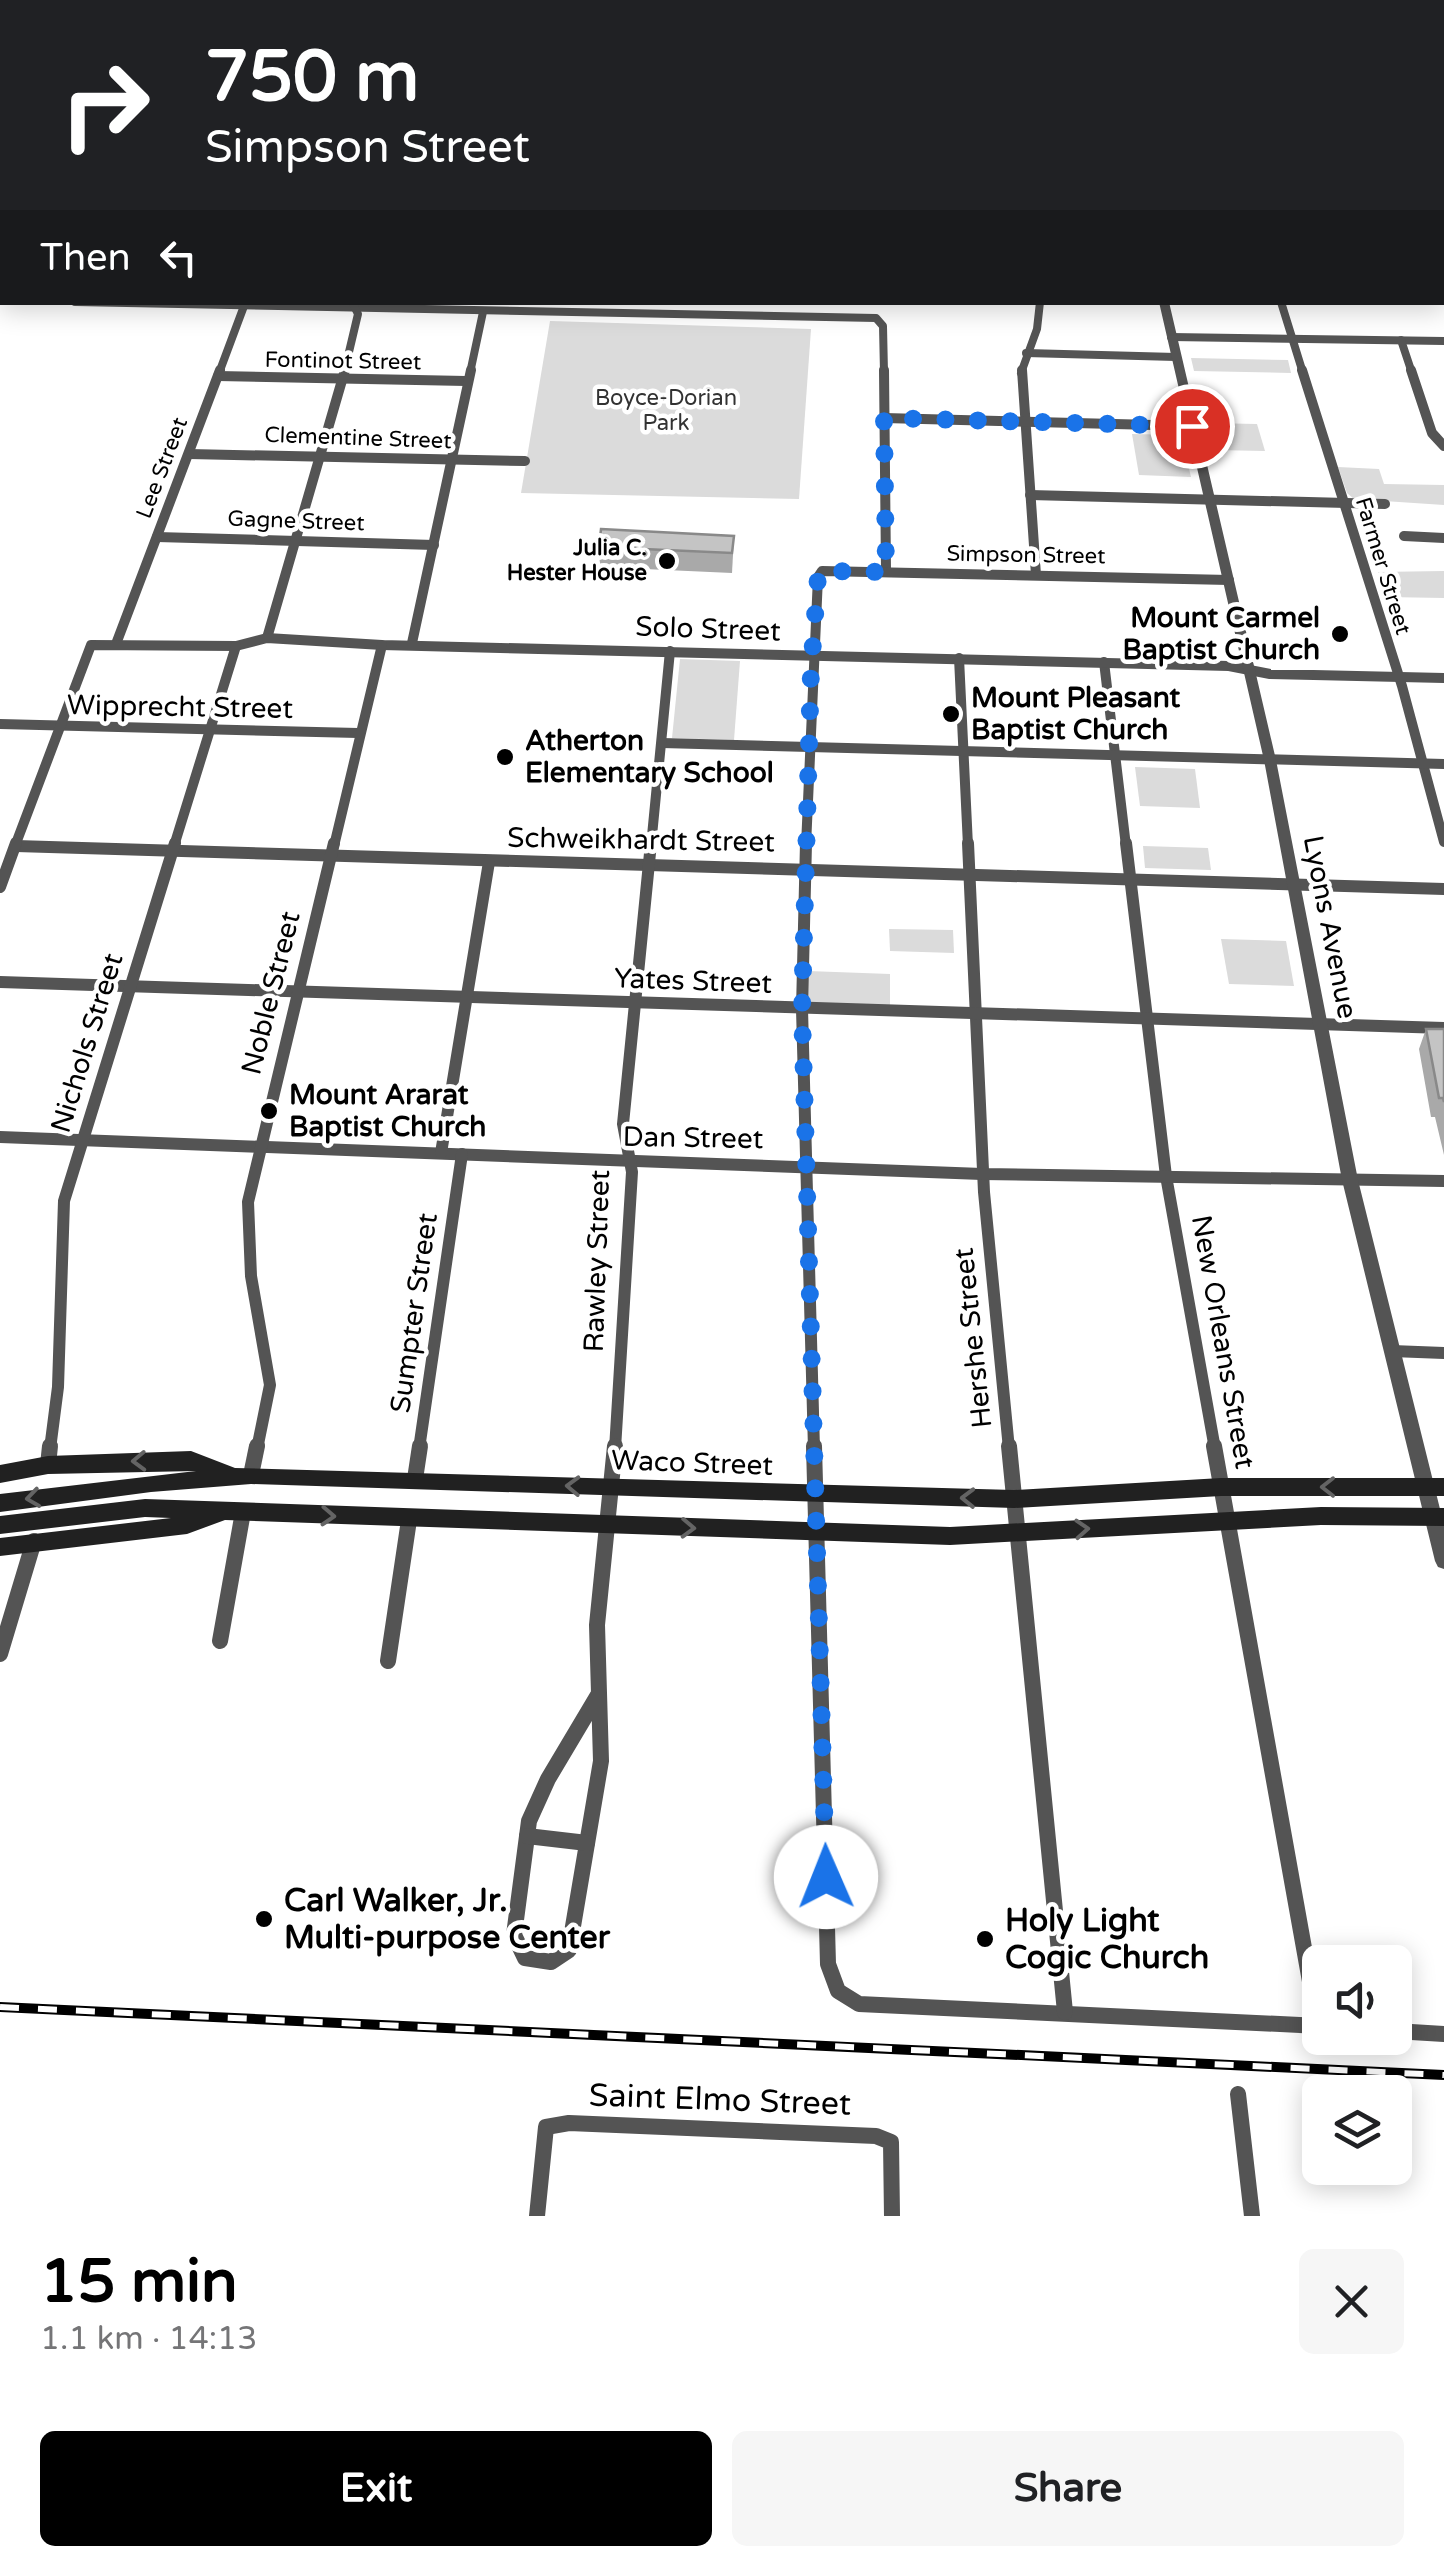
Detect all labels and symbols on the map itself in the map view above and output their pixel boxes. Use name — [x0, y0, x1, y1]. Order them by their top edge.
street label: Fontinot Street — [264, 347, 422, 375]
pin — [1150, 384, 1235, 469]
park label: Boyce-Dorian Park — [595, 385, 737, 436]
street label: Lee Street — [131, 414, 193, 522]
street label: Clementine Street — [264, 422, 452, 454]
street label: Farmer Street — [1350, 494, 1416, 638]
street label: Gagne Street — [227, 506, 365, 536]
place label: Julia C. Hester House — [507, 535, 647, 586]
street label: Simpson Street — [946, 541, 1106, 569]
marker: Julia C. Hester House — [656, 550, 678, 572]
place label: Mount Carmel Baptist Church — [1123, 601, 1320, 667]
street label: Solo Street — [635, 609, 782, 649]
marker: Mount Carmel Baptist Church — [1329, 623, 1351, 645]
place label: Mount Pleasant Baptist Church — [971, 681, 1181, 747]
street label: Wipprecht Street — [67, 688, 294, 726]
marker: Mount Pleasant Baptist Church — [940, 703, 962, 725]
place label: Atherton Elementary School — [525, 724, 774, 790]
marker: Atherton Elementary School — [494, 746, 516, 768]
street label: Schweikhardt Street — [507, 821, 775, 859]
street label: Lyons Avenue — [1296, 832, 1364, 1022]
street label: Noble Street — [234, 908, 308, 1078]
street label: Nichols Street — [44, 949, 131, 1137]
street label: Yates Street — [613, 961, 773, 1001]
place label: Mount Ararat Baptist Church — [289, 1078, 486, 1144]
marker: Mount Ararat Baptist Church — [258, 1100, 280, 1122]
street label: Dan Street — [622, 1120, 764, 1156]
street label: Rawley Street — [577, 1169, 617, 1353]
street label: Sumpter Street — [383, 1210, 445, 1415]
street label: New Orleans Street — [1184, 1213, 1262, 1472]
street label: Hershe Street — [947, 1246, 999, 1430]
street label: Waco Street — [610, 1443, 774, 1483]
one-way arrow — [131, 1451, 147, 1472]
one-way arrow — [565, 1476, 581, 1497]
one-way arrow — [1319, 1476, 1335, 1497]
one-way arrow — [24, 1487, 40, 1508]
one-way arrow — [959, 1487, 975, 1508]
one-way arrow — [320, 1505, 336, 1526]
one-way arrow — [680, 1517, 696, 1538]
one-way arrow — [1075, 1519, 1091, 1540]
position arrow — [774, 1825, 878, 1929]
place label: Carl Walker, Jr. Multi-purpose Center — [284, 1882, 611, 1957]
place label: Holy Light Cogic Church — [1005, 1902, 1209, 1977]
marker: Carl Walker, Jr. Multi-purpose Center — [253, 1908, 275, 1930]
marker: Holy Light Cogic Church — [974, 1928, 996, 1950]
street label: Saint Elmo Street — [588, 2076, 852, 2124]

